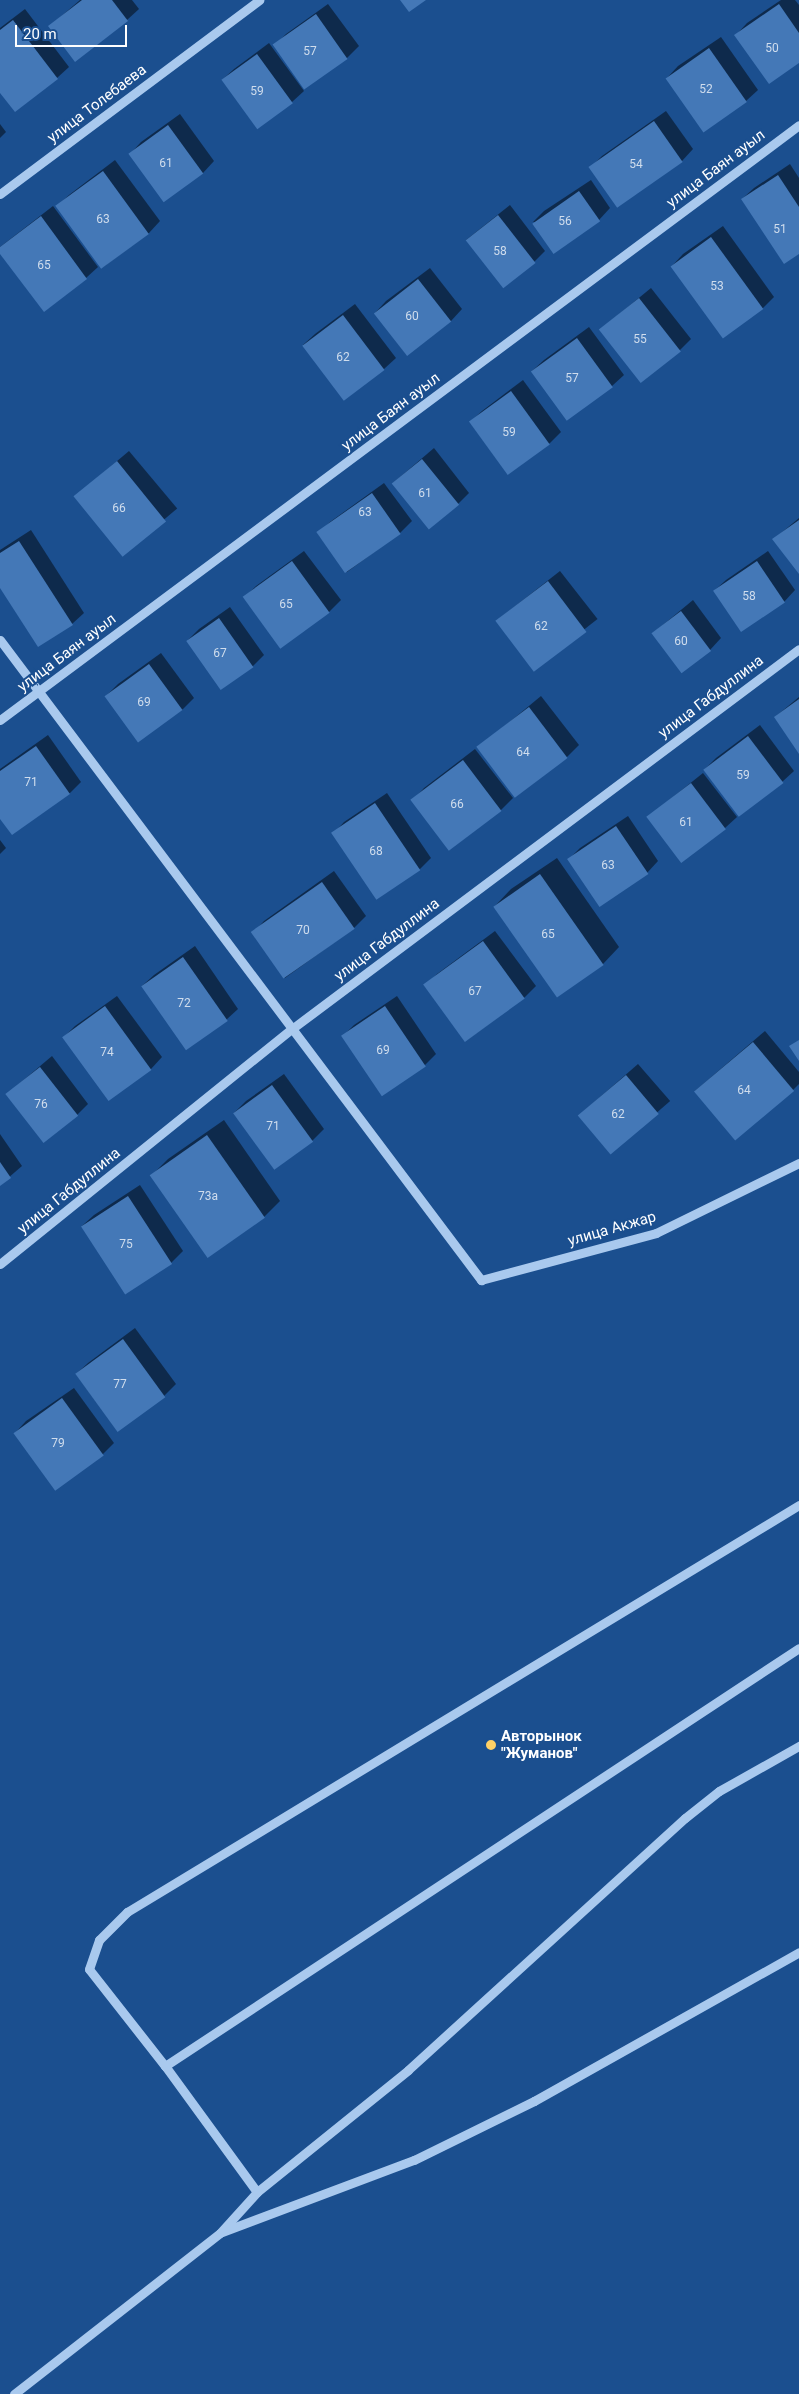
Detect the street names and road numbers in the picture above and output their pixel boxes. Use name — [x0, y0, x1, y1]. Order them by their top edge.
street label: улица Толебаева — [44, 61, 150, 147]
street label: улица Баян ауыл — [663, 126, 769, 212]
street label: улица Баян ауыл — [338, 369, 444, 455]
street label: улица Баян ауыл — [14, 610, 120, 696]
street label: улица Габдуллина — [655, 652, 767, 742]
street label: улица Габдуллина — [331, 895, 443, 985]
street label: улица Габдуллина — [14, 1144, 124, 1238]
street label: улица Акжар — [566, 1208, 658, 1250]

